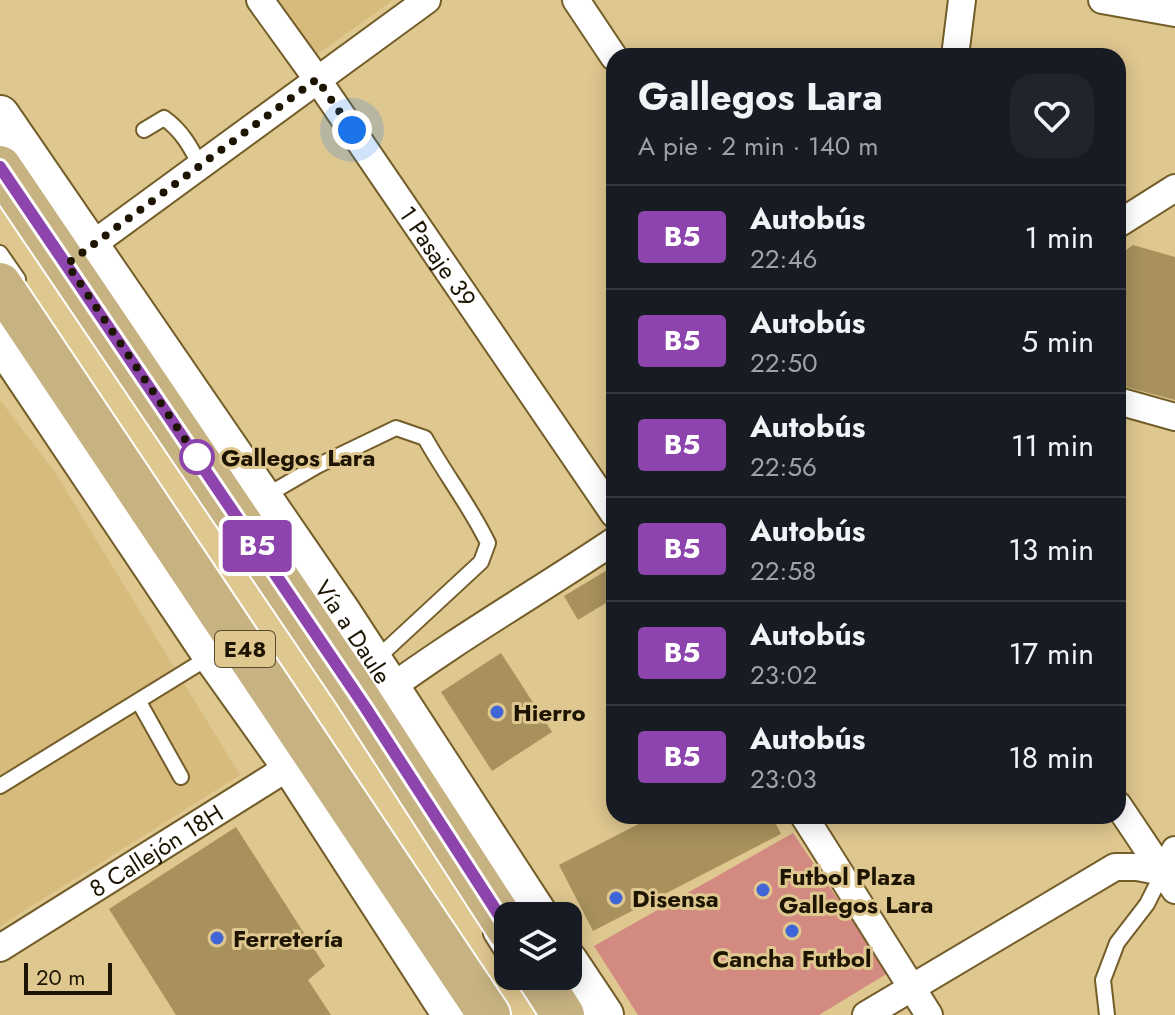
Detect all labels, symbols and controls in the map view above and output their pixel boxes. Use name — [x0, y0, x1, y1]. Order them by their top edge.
text: Gallegos Lara — [638, 69, 883, 124]
button: heart — [1010, 74, 1094, 158]
your location — [332, 110, 372, 150]
text: A pie · 2 min · 140 m — [638, 127, 879, 165]
text: Autobús — [750, 197, 865, 240]
street label: 1 Pasaje 39 — [391, 199, 485, 314]
text: B5 — [664, 216, 700, 257]
text: 1 min — [1025, 216, 1094, 259]
text: 22:46 — [750, 240, 818, 278]
text: Autobús — [750, 301, 865, 344]
text: B5 — [664, 320, 700, 361]
text: 5 min — [1021, 320, 1094, 363]
text: 22:50 — [750, 344, 818, 382]
text: Autobús — [750, 405, 865, 448]
text: B5 — [664, 424, 700, 465]
text: 11 min — [1011, 424, 1094, 467]
marker: Gallegos Lara — [180, 440, 214, 474]
place label: Gallegos Lara — [221, 440, 376, 475]
text: 22:56 — [750, 448, 817, 486]
text: Autobús — [750, 509, 865, 552]
line badge: B5 — [221, 520, 293, 572]
text: B5 — [239, 525, 275, 566]
text: B5 — [664, 528, 700, 569]
text: 13 min — [1008, 528, 1094, 571]
text: 22:58 — [750, 552, 816, 590]
street label: Vía a Daule — [306, 573, 401, 690]
text: Autobús — [750, 613, 865, 656]
road number: E48 — [215, 631, 275, 667]
text: B5 — [664, 632, 700, 673]
text: 17 min — [1009, 632, 1094, 675]
text: 23:02 — [750, 656, 817, 694]
place label: Hierro — [513, 695, 586, 730]
marker: Hierro — [488, 703, 506, 721]
text: Autobús — [750, 717, 865, 760]
text: B5 — [664, 736, 700, 777]
text: 18 min — [1008, 736, 1094, 779]
text: 23:03 — [750, 760, 817, 798]
street label: 8 Callejón 18H — [82, 795, 229, 905]
place label: Futbol Plaza Gallegos Lara — [779, 859, 934, 922]
place label: Disensa — [632, 881, 719, 916]
marker: Futbol Plaza Gallegos Lara — [754, 881, 772, 899]
marker: Disensa — [607, 889, 625, 907]
map controls — [494, 902, 582, 990]
button: layers — [494, 902, 582, 990]
place label: Ferretería — [233, 921, 343, 956]
marker: Cancha Futbol — [783, 922, 801, 940]
marker: Ferretería — [208, 929, 226, 947]
place label: Cancha Futbol — [713, 941, 871, 976]
scale bar — [24, 959, 112, 995]
text: 20 m — [36, 961, 85, 993]

